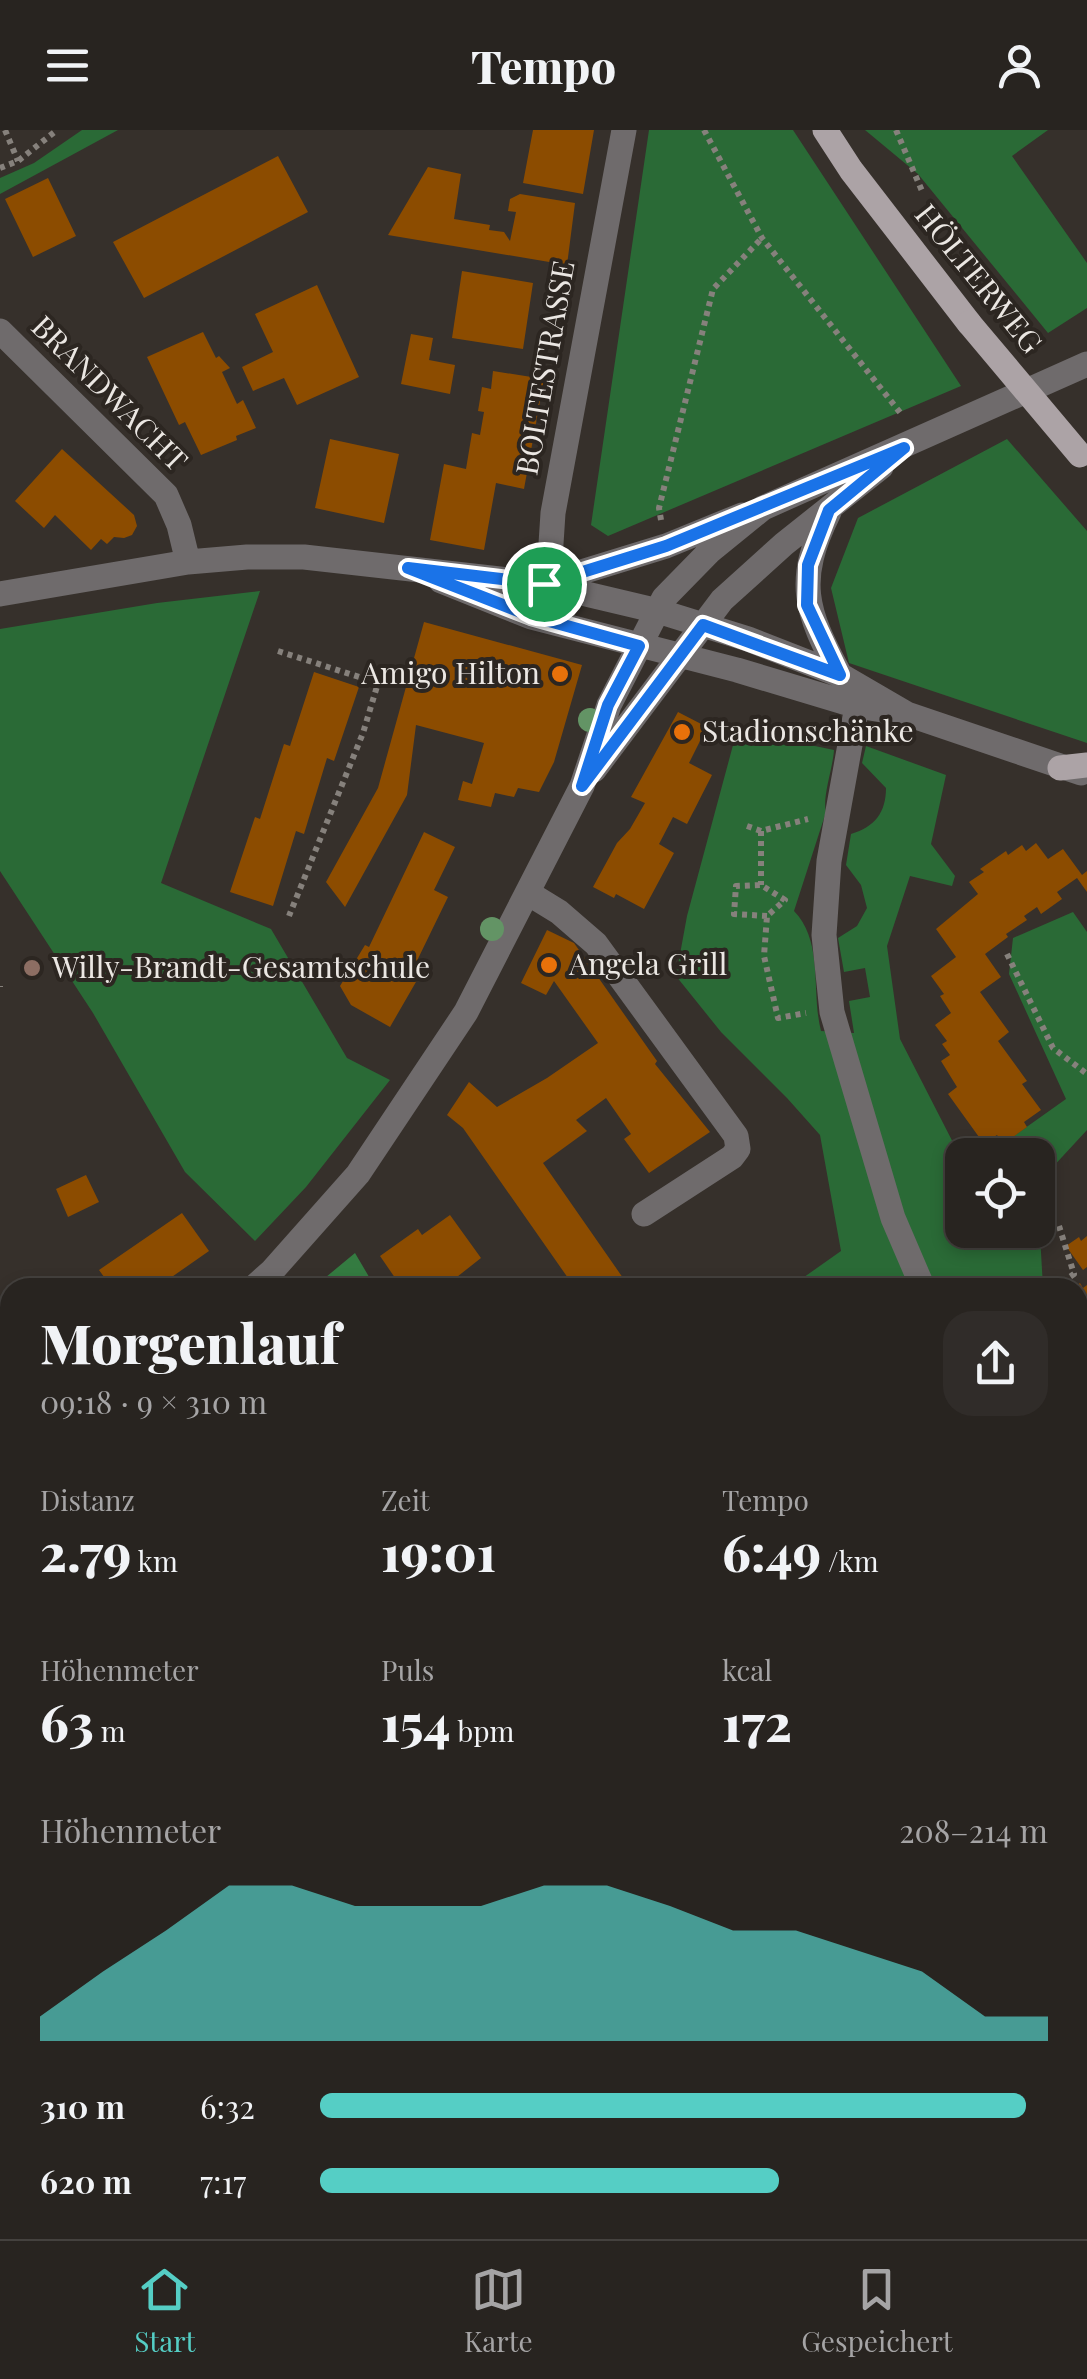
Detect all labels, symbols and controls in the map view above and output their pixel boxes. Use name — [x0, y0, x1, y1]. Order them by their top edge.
text: Tempo — [471, 35, 616, 95]
icon: menu — [40, 38, 95, 93]
icon: person — [992, 38, 1047, 93]
street label: HÖLTERWEG — [907, 195, 1052, 361]
street label: BOLTESTRASSE — [505, 257, 583, 478]
street label: BRANDWACHT — [24, 306, 197, 479]
pin — [502, 542, 587, 627]
icon: arrive — [517, 557, 572, 612]
place label: Amigo Hilton — [360, 652, 540, 692]
marker: Amigo Hilton — [549, 663, 571, 685]
place label: Stadionschänke — [702, 710, 914, 750]
marker: Stadionschänke — [671, 721, 693, 743]
place label: Angela Grill — [568, 943, 727, 983]
place label: Willy-Brandt-Gesamtschule — [51, 946, 430, 986]
marker: Angela Grill — [538, 954, 560, 976]
marker: Willy-Brandt-Gesamtschule — [21, 957, 43, 979]
map controls — [945, 1138, 1055, 1248]
button: locate — [945, 1138, 1055, 1248]
text: Morgenlauf — [40, 1304, 340, 1378]
button: share — [943, 1311, 1048, 1416]
text: 09:18 · 9 × 310 m — [40, 1379, 267, 1422]
text: Distanz — [40, 1481, 135, 1518]
text: Zeit — [381, 1481, 430, 1518]
text: Tempo — [722, 1481, 809, 1518]
text: 2.79 — [40, 1518, 131, 1585]
text: 19:01 — [381, 1518, 496, 1585]
text: 6:49 — [722, 1518, 821, 1585]
text: km — [131, 1542, 178, 1579]
text: /km — [821, 1542, 879, 1579]
text: Höhenmeter — [40, 1651, 199, 1688]
text: Puls — [381, 1651, 434, 1688]
text: kcal — [722, 1651, 772, 1688]
text: 63 — [40, 1688, 94, 1755]
text: 154 — [381, 1688, 451, 1755]
text: 172 — [722, 1688, 792, 1755]
text: m — [94, 1712, 126, 1749]
text: bpm — [451, 1712, 514, 1749]
text: Höhenmeter — [40, 1808, 221, 1851]
text: 208–214 m — [899, 1808, 1048, 1851]
text: 310 m — [40, 2084, 125, 2127]
text: 6:32 — [200, 2084, 255, 2127]
text: 620 m — [40, 2159, 132, 2202]
text: 7:17 — [200, 2159, 246, 2202]
tab: Start — [134, 2262, 196, 2359]
tab: Karte — [464, 2262, 533, 2359]
tab: Gespeichert — [801, 2262, 953, 2359]

